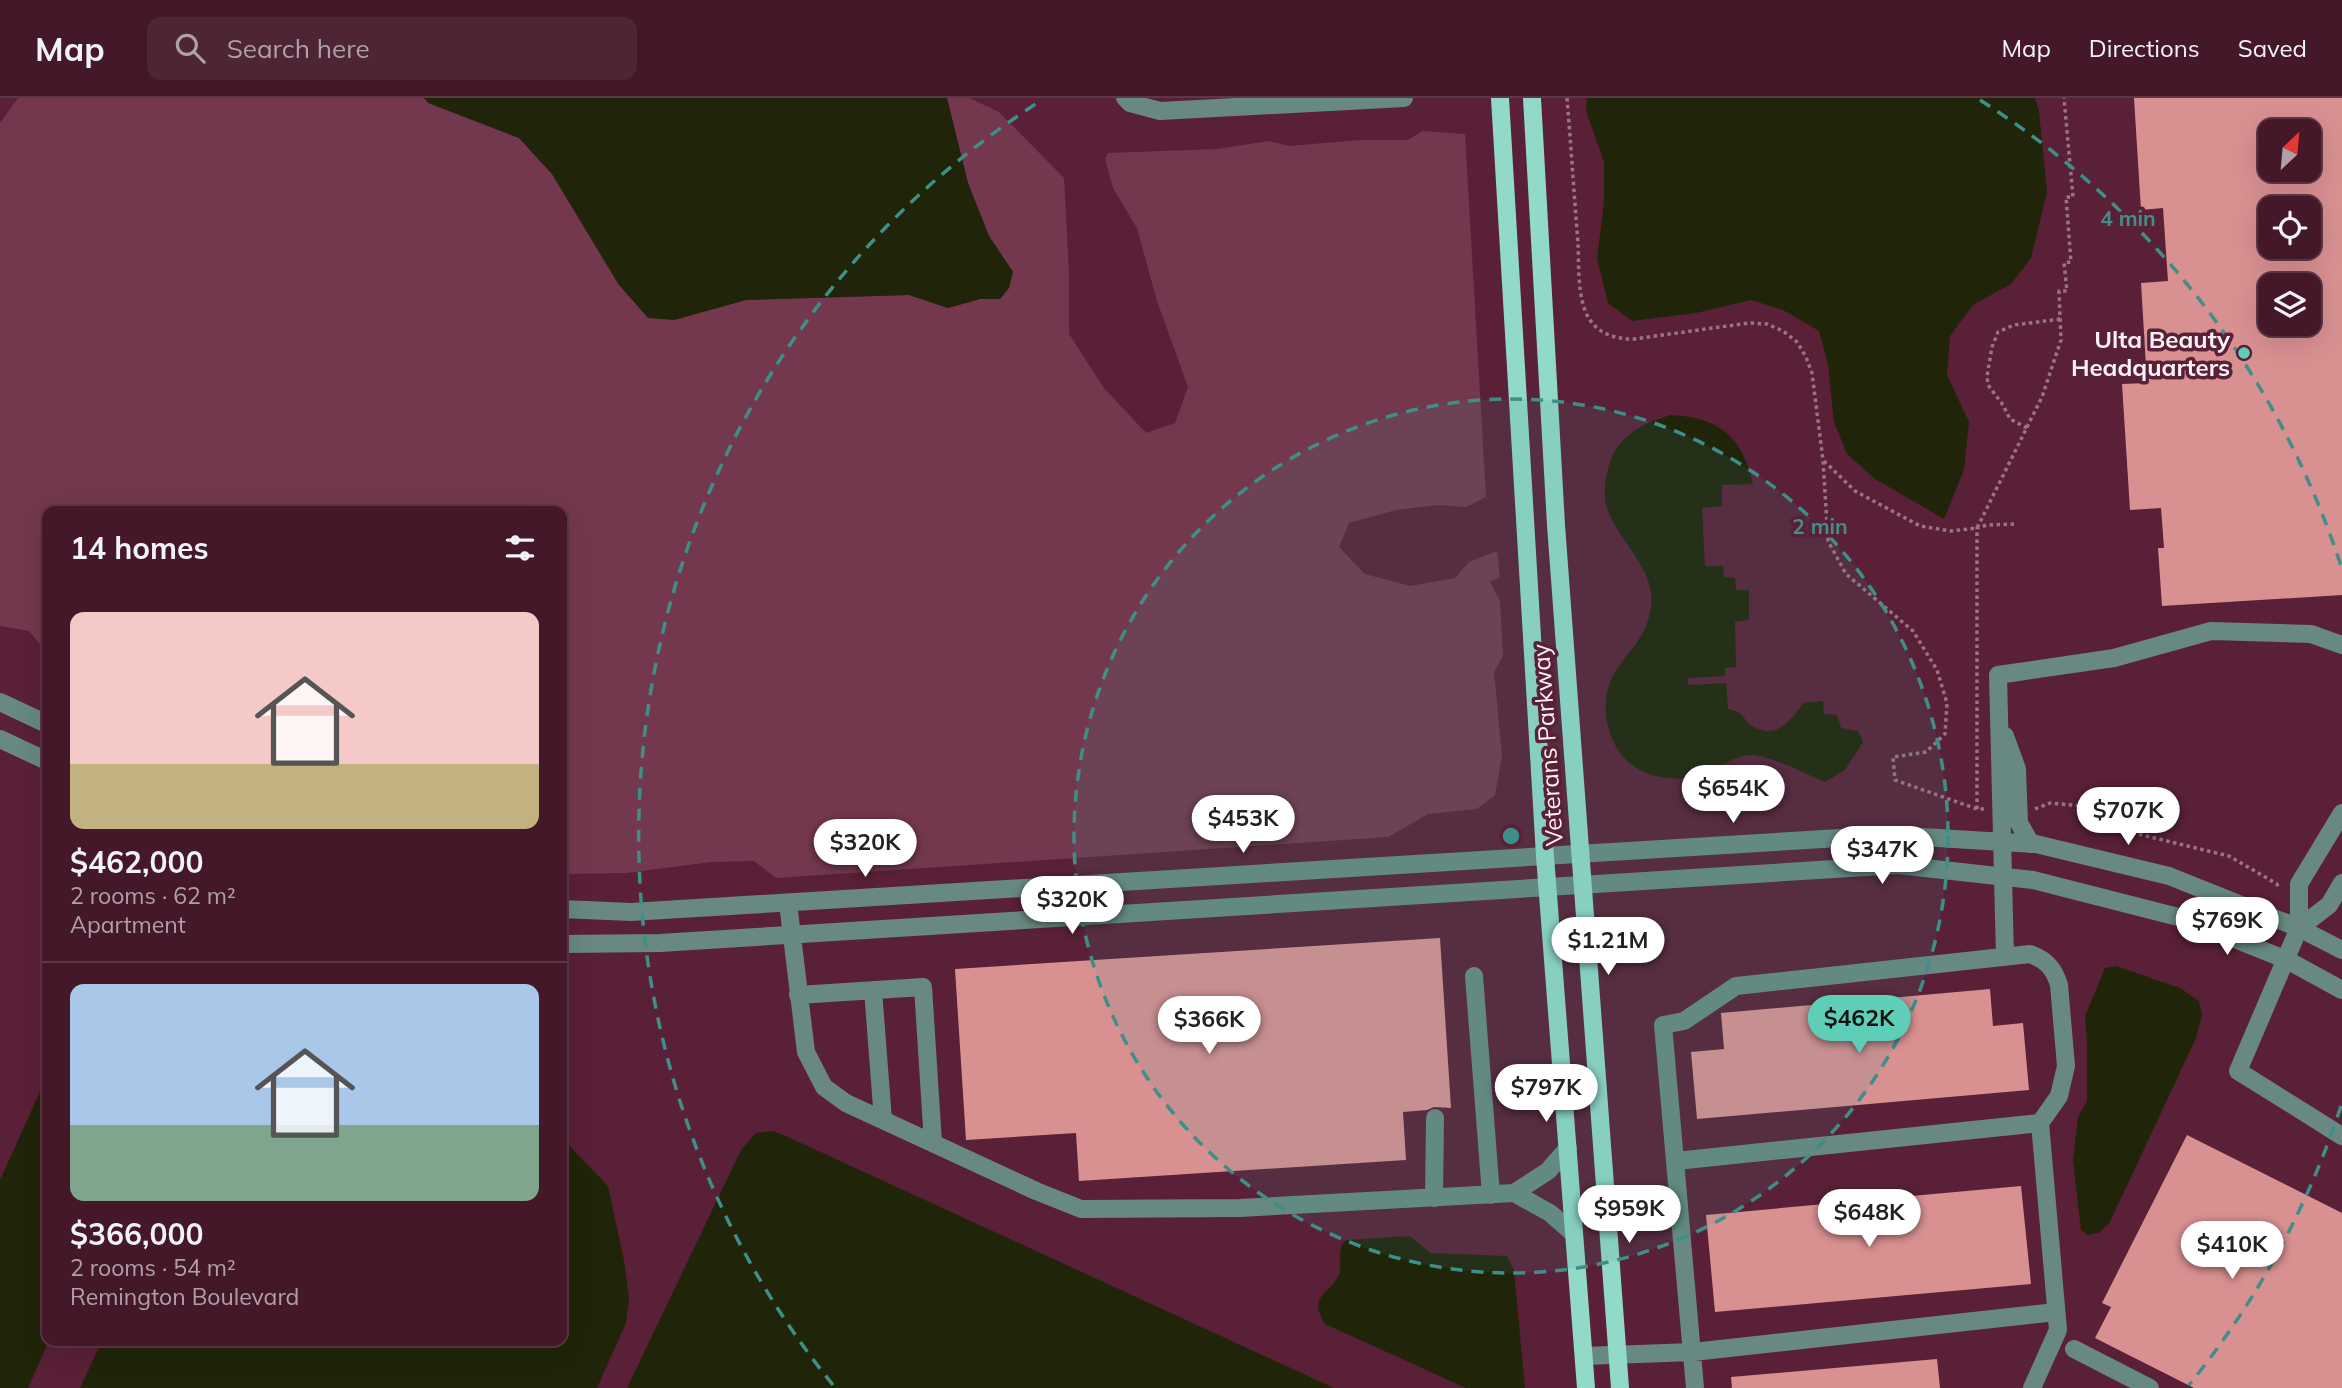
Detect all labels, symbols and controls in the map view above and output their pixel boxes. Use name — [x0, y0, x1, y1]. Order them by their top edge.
search box — [147, 17, 637, 80]
text: Map — [35, 28, 105, 69]
icon: search — [171, 29, 209, 67]
text: Search here — [227, 32, 370, 65]
text: Map — [2001, 33, 2051, 63]
text: Directions — [2089, 33, 2200, 63]
text: Saved — [2238, 33, 2307, 63]
north arrow — [2258, 119, 2320, 182]
map controls — [2258, 119, 2321, 336]
button: locate — [2258, 196, 2321, 259]
text: 4 min — [2100, 205, 2156, 231]
button: layers — [2258, 273, 2321, 336]
place label: Ulta Beauty Headquarters — [2071, 324, 2231, 382]
marker: Ulta Beauty Headquarters — [2236, 345, 2252, 361]
text: 2 min — [1792, 513, 1848, 539]
text: 14 homes — [70, 529, 209, 567]
icon: filters — [501, 529, 539, 567]
street label: Veterans Parkway — [1525, 643, 1569, 847]
icon: home — [242, 658, 368, 784]
pin: $654K — [1684, 766, 1782, 825]
text: $654K — [1698, 773, 1768, 802]
pin: $707K — [2079, 788, 2177, 847]
text: $707K — [2093, 795, 2163, 824]
pin: $453K — [1194, 796, 1292, 855]
text: $453K — [1208, 803, 1278, 832]
pin: $320K — [816, 820, 914, 879]
centre of rings — [1499, 824, 1523, 848]
pin: $347K — [1833, 826, 1931, 886]
text: $320K — [830, 827, 900, 856]
text: $347K — [1847, 834, 1917, 863]
text: $462,000 — [70, 843, 203, 881]
pin: $320K — [1023, 876, 1121, 936]
text: 2 rooms · 62 m² — [70, 881, 236, 910]
text: $320K — [1037, 884, 1107, 913]
pin: $769K — [2178, 898, 2276, 957]
text: $769K — [2192, 905, 2262, 934]
text: Apartment — [70, 910, 186, 939]
pin: $1.21M — [1551, 918, 1665, 977]
text: $1.21M — [1568, 925, 1648, 954]
pin: $366K — [1160, 996, 1258, 1056]
pin: $462K — [1810, 996, 1908, 1055]
text: $462K — [1824, 1003, 1894, 1032]
text: $366K — [1174, 1004, 1244, 1033]
icon: home — [242, 1030, 368, 1156]
pin: $797K — [1497, 1065, 1595, 1124]
text: $797K — [1511, 1072, 1581, 1101]
pin: $959K — [1580, 1186, 1678, 1245]
pin: $648K — [1820, 1190, 1918, 1249]
text: $959K — [1594, 1193, 1664, 1222]
text: $648K — [1834, 1197, 1904, 1226]
text: $366,000 — [70, 1215, 203, 1253]
pin: $410K — [2183, 1222, 2281, 1281]
text: $410K — [2197, 1229, 2267, 1258]
text: 2 rooms · 54 m² — [70, 1253, 236, 1282]
text: Remington Boulevard — [70, 1282, 299, 1311]

